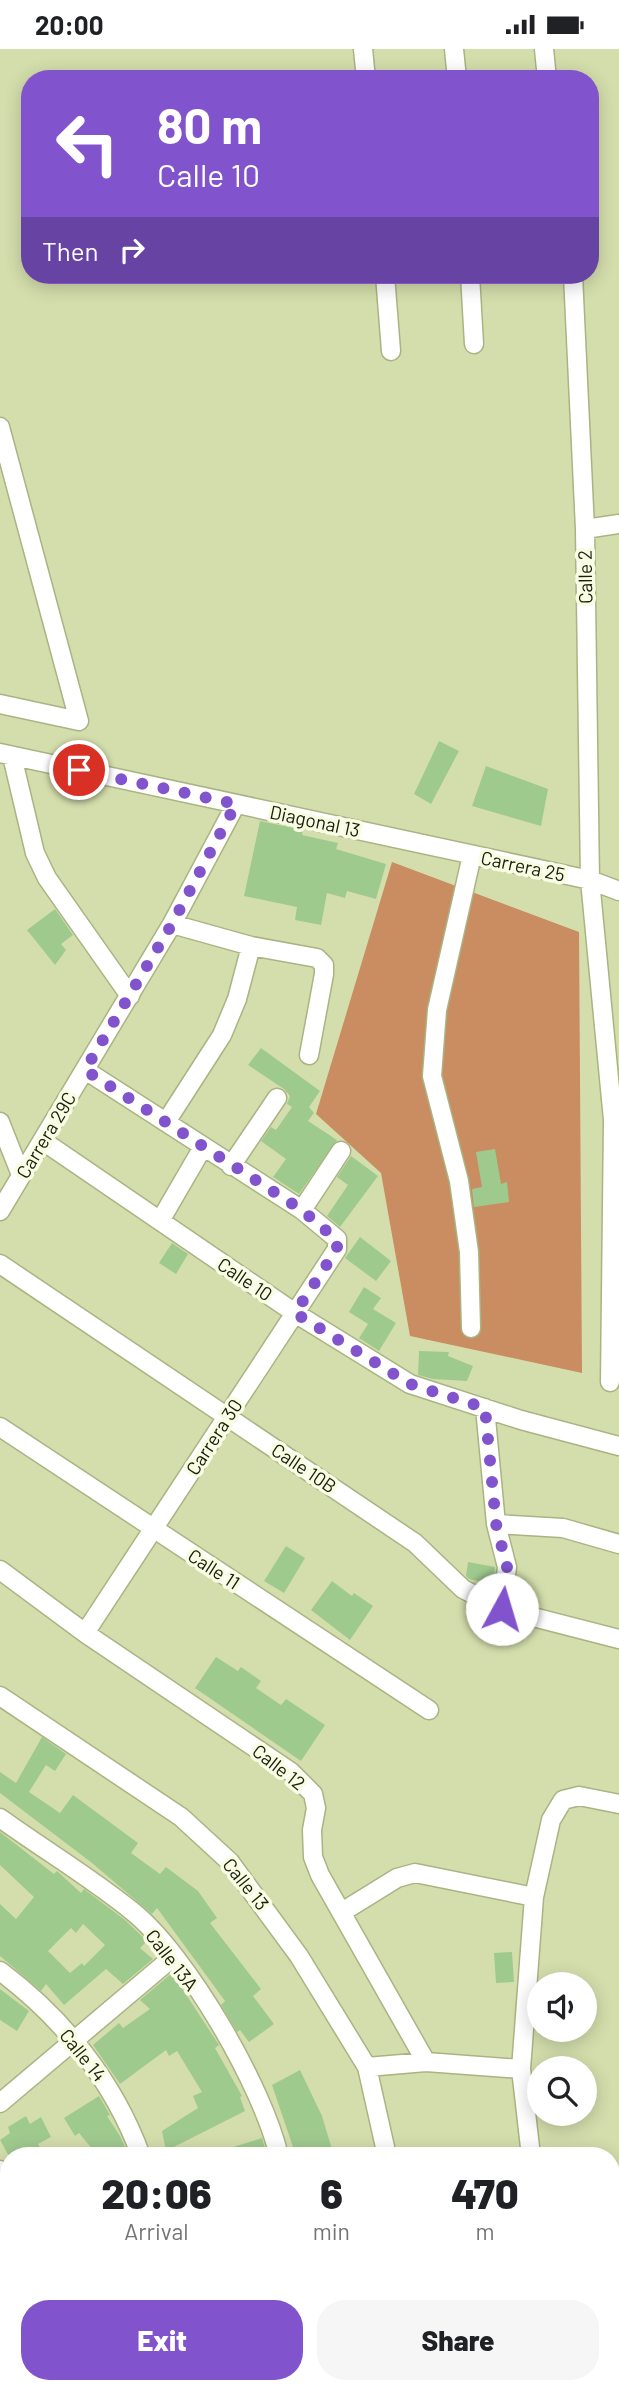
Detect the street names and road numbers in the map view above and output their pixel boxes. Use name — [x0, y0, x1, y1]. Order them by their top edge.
street label: Calle 2 — [573, 550, 596, 604]
street label: Diagonal 13 — [268, 800, 362, 841]
street label: Carrera 25 — [479, 845, 567, 886]
street label: Carrera 29C — [11, 1087, 80, 1182]
street label: Calle 10 — [213, 1252, 277, 1305]
street label: Carrera 30 — [181, 1394, 247, 1479]
street label: Calle 10B — [268, 1438, 341, 1498]
street label: Calle 11 — [184, 1543, 244, 1594]
street label: Calle 12 — [248, 1739, 310, 1794]
street label: Calle 13 — [219, 1853, 274, 1914]
street label: Calle 13A — [141, 1924, 204, 1995]
street label: Calle 14 — [55, 2024, 111, 2086]

